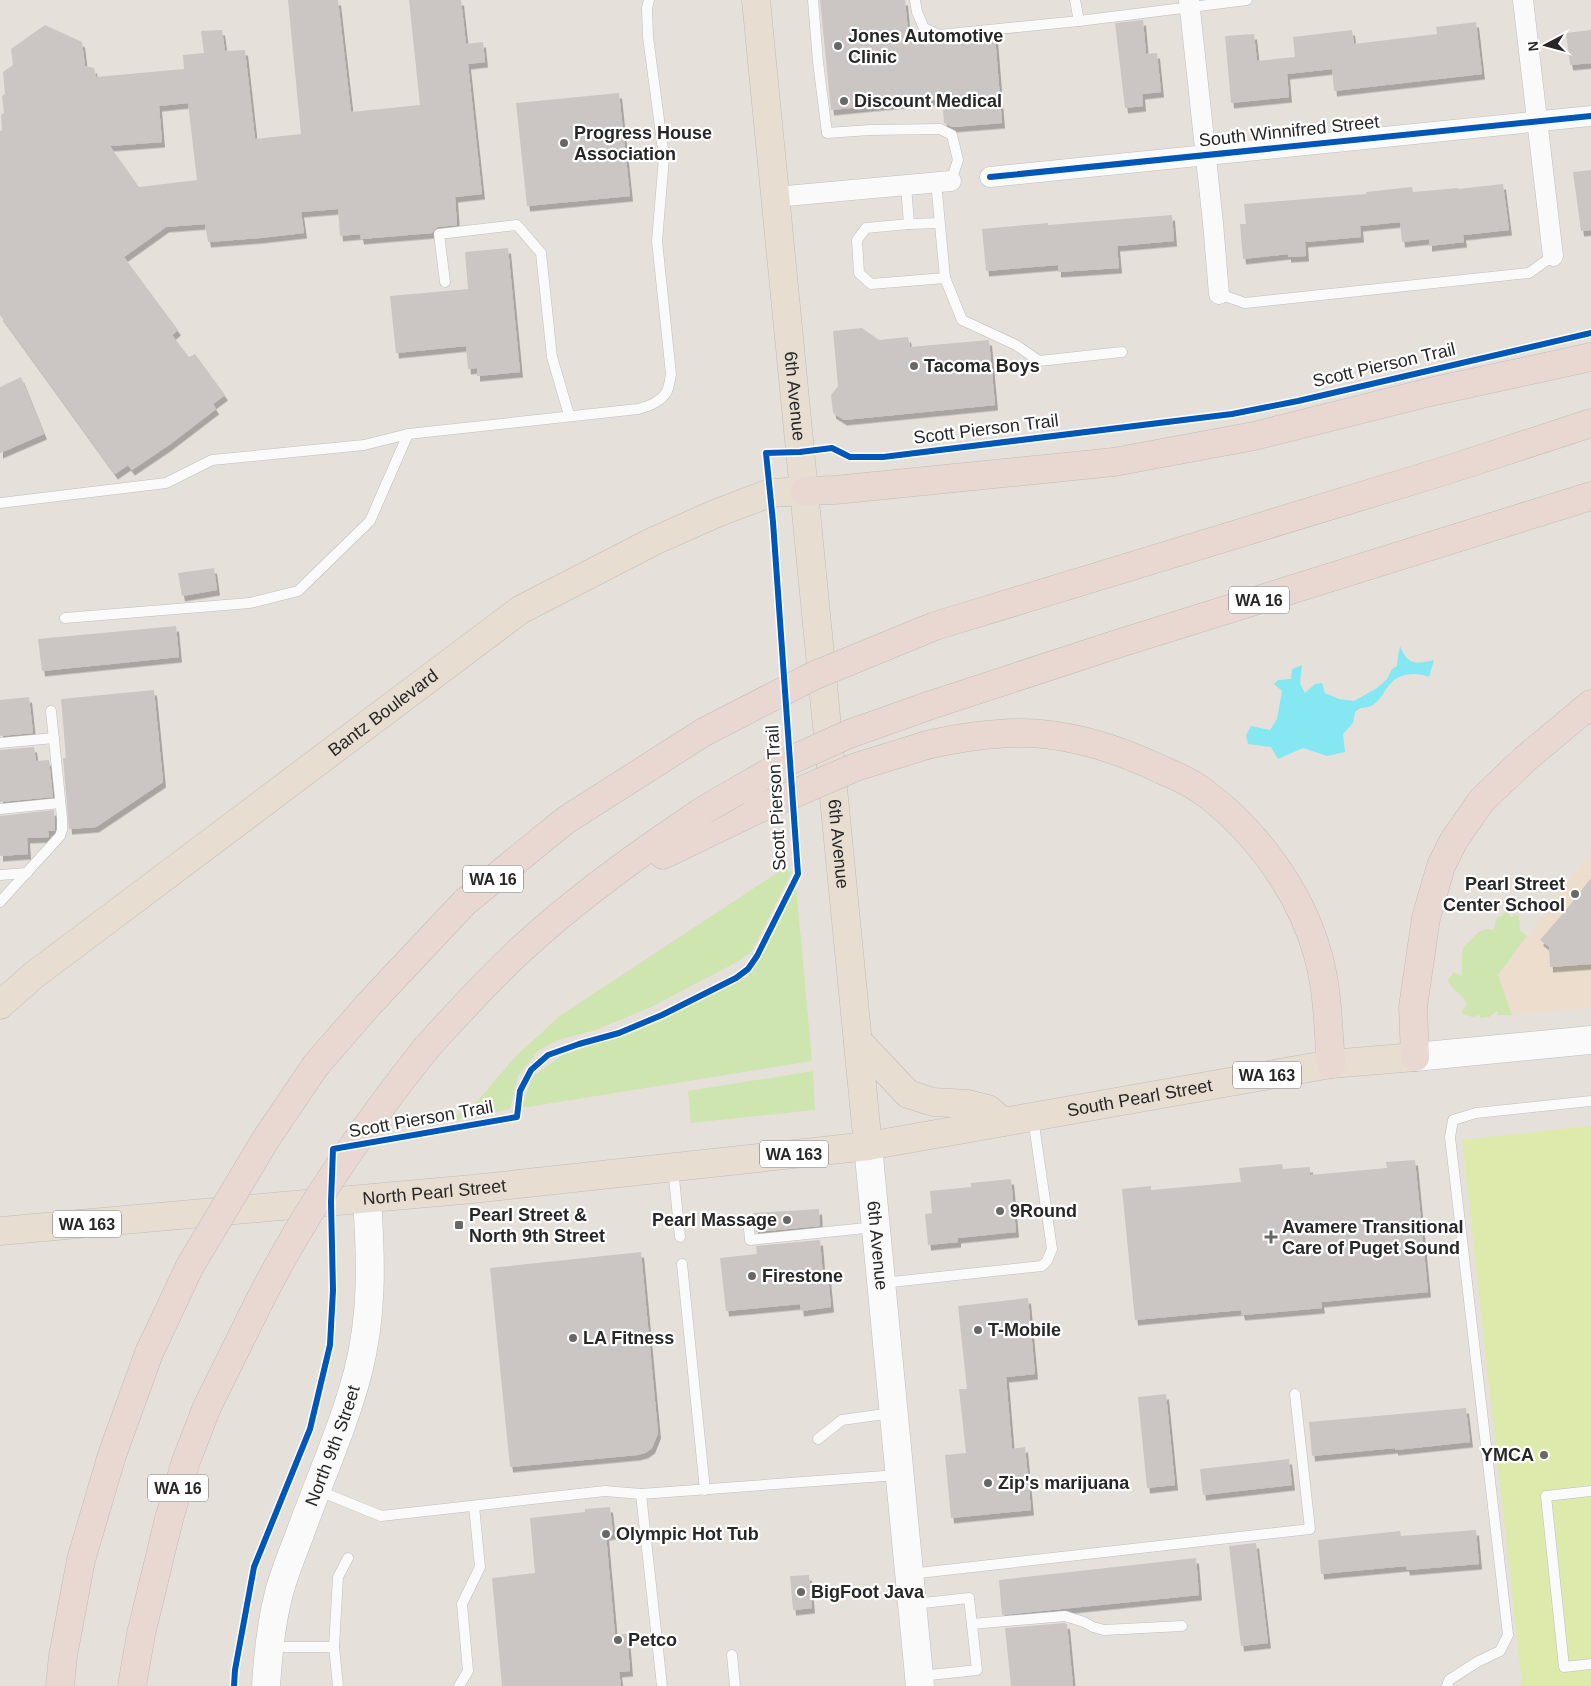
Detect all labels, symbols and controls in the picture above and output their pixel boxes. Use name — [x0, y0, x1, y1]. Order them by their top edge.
north arrow — [1521, 20, 1571, 70]
place label: Jones Automotive Clinic — [848, 26, 1003, 67]
marker: Jones Automotive Clinic — [832, 40, 844, 52]
text: N — [1525, 40, 1542, 52]
place label: Discount Medical — [854, 91, 1002, 111]
marker: Discount Medical — [838, 95, 850, 107]
street label: South Winnifred Street — [1198, 112, 1380, 150]
place label: Progress House Association — [574, 123, 712, 164]
marker: Progress House Association — [558, 137, 570, 149]
street label: Scott Pierson Trail — [1311, 339, 1457, 391]
street label: 6th Avenue — [780, 350, 809, 442]
place label: Tacoma Boys — [924, 356, 1040, 376]
marker: Tacoma Boys — [908, 360, 920, 372]
street label: Scott Pierson Trail — [912, 410, 1060, 448]
road number: WA 16 — [1229, 586, 1289, 614]
street label: Bantz Boulevard — [324, 665, 442, 760]
street label: Scott Pierson Trail — [762, 725, 790, 871]
street label: 6th Avenue — [824, 798, 853, 890]
road number: WA 16 — [463, 866, 523, 892]
place label: Pearl Street Center School — [1443, 874, 1565, 915]
marker: Pearl Street Center School — [1569, 888, 1581, 900]
road number: WA 163 — [1233, 1062, 1301, 1088]
street label: South Pearl Street — [1065, 1075, 1214, 1121]
street label: Scott Pierson Trail — [347, 1096, 495, 1142]
road number: WA 163 — [760, 1140, 828, 1168]
street label: North Pearl Street — [362, 1175, 507, 1209]
street label: 6th Avenue — [863, 1200, 892, 1291]
place label: 9Round — [1010, 1201, 1077, 1221]
place label: Pearl Street & North 9th Street — [469, 1205, 605, 1246]
marker: 9Round — [994, 1205, 1006, 1217]
road number: WA 163 — [53, 1210, 121, 1238]
place label: Pearl Massage — [652, 1210, 777, 1230]
marker: Pearl Massage — [781, 1214, 793, 1226]
place label: Avamere Transitional Care of Puget Sound — [1282, 1217, 1463, 1258]
marker: Pearl Street & North 9th Street — [453, 1219, 465, 1231]
marker: Avamere Transitional Care of Puget Sound — [1264, 1230, 1278, 1244]
place label: Firestone — [762, 1266, 843, 1286]
marker: Firestone — [746, 1270, 758, 1282]
place label: T-Mobile — [988, 1320, 1061, 1340]
marker: T-Mobile — [972, 1324, 984, 1336]
place label: LA Fitness — [583, 1328, 674, 1348]
marker: LA Fitness — [567, 1332, 579, 1344]
street label: North 9th Street — [301, 1383, 364, 1509]
place label: YMCA — [1481, 1445, 1534, 1465]
marker: YMCA — [1538, 1449, 1550, 1461]
place label: Zip's marijuana — [998, 1473, 1130, 1493]
road number: WA 16 — [148, 1475, 208, 1502]
marker: Zip's marijuana — [982, 1477, 994, 1489]
place label: Olympic Hot Tub — [616, 1524, 759, 1544]
marker: Olympic Hot Tub — [600, 1528, 612, 1540]
place label: BigFoot Java — [811, 1582, 925, 1602]
marker: BigFoot Java — [795, 1586, 807, 1598]
place label: Petco — [628, 1630, 677, 1650]
marker: Petco — [612, 1634, 624, 1646]

